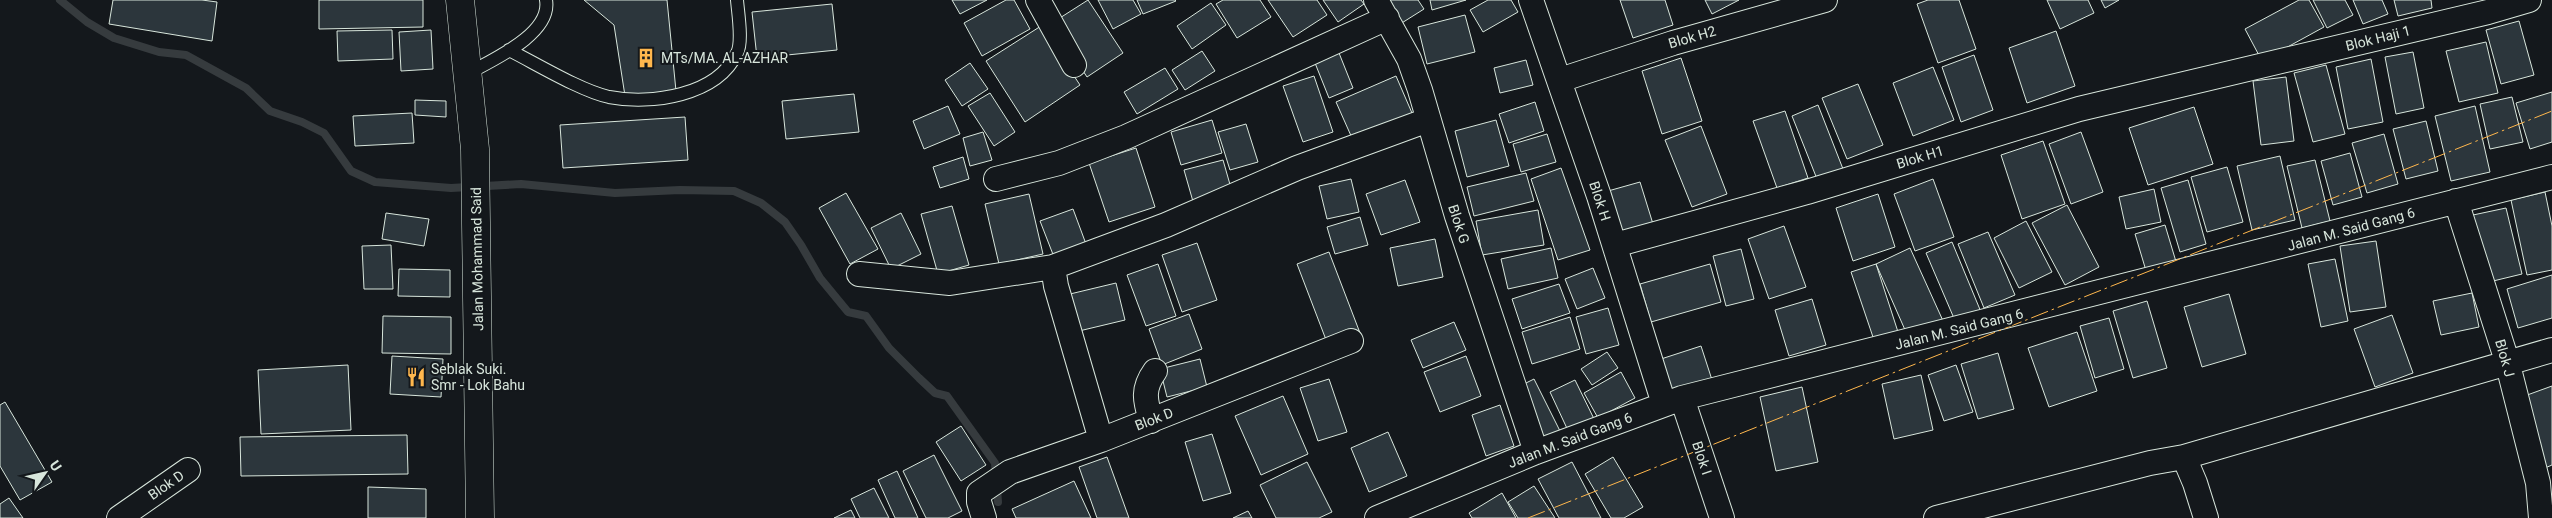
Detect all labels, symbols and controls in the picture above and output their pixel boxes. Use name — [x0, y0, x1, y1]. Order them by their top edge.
street label: Blok Haji 1 — [2344, 22, 2412, 54]
street label: Blok H2 — [1666, 23, 1718, 51]
building icon: MTs/MA. AL-AZHAR — [635, 47, 657, 69]
place label: MTs/MA. AL-AZHAR — [661, 50, 789, 66]
street label: Blok H1 — [1894, 142, 1946, 172]
street label: Blok H — [1586, 179, 1614, 223]
street label: Jalan Mohammad Said — [468, 187, 486, 331]
street label: Blok G — [1445, 202, 1473, 246]
street label: Jalan M. Said Gang 6 — [2285, 204, 2417, 254]
street label: Jalan M. Said Gang 6 — [1893, 305, 2025, 353]
street label: Blok J — [2492, 337, 2518, 379]
place label: Seblak Suki. Smr - Lok Bahu — [431, 361, 525, 393]
restaurant icon: Seblak Suki. Smr - Lok Bahu — [405, 366, 427, 388]
street label: Blok D — [1133, 404, 1175, 434]
street label: Jalan M. Said Gang 6 — [1506, 409, 1634, 471]
street label: Blok I — [1689, 439, 1715, 477]
north arrow — [20, 448, 70, 498]
text: U — [47, 457, 65, 474]
street label: Blok D — [145, 467, 187, 503]

